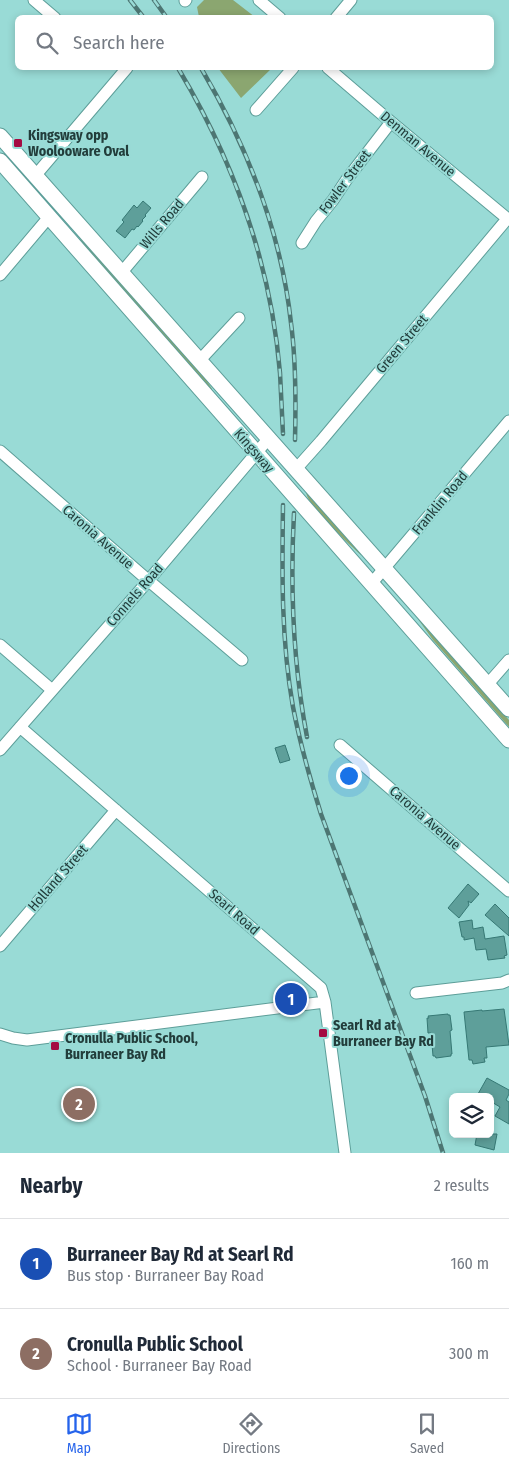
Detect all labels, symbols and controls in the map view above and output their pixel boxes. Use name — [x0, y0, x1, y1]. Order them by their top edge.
search box — [15, 15, 494, 70]
icon: search — [33, 29, 61, 57]
text: Search here — [73, 31, 165, 54]
street label: Denman Avenue — [377, 108, 459, 180]
place label: Kingsway opp Woolooware Oval — [28, 127, 129, 160]
marker: Kingsway opp Woolooware Oval — [12, 137, 24, 149]
street label: Fowler Street — [316, 146, 375, 217]
street label: Wills Road — [136, 196, 188, 252]
street label: Green Street — [373, 311, 432, 377]
street label: Kingsway — [230, 426, 278, 477]
street label: Franklin Road — [408, 468, 472, 538]
street label: Caronia Avenue — [59, 501, 137, 573]
street label: Connels Road — [103, 560, 167, 630]
your location — [336, 763, 362, 789]
street label: Caronia Avenue — [386, 782, 464, 854]
street label: Holland Street — [24, 841, 92, 915]
street label: Searl Road — [205, 885, 263, 939]
pin: 1 — [275, 980, 307, 1018]
place label: Searl Rd at Burraneer Bay Rd — [333, 1017, 434, 1050]
marker: Searl Rd at Burraneer Bay Rd — [317, 1027, 329, 1039]
place label: Cronulla Public School, Burraneer Bay Rd — [65, 1030, 198, 1063]
marker: Cronulla Public School, Burraneer Bay Rd — [49, 1040, 61, 1052]
pin: 2 — [63, 1085, 95, 1123]
map controls — [449, 1093, 494, 1138]
button: layers — [449, 1093, 494, 1138]
text: Nearby — [20, 1173, 82, 1199]
text: 2 results — [434, 1176, 489, 1195]
text: Burraneer Bay Rd at Searl Rd — [67, 1243, 294, 1266]
text: 1 — [33, 1254, 39, 1273]
text: 160 m — [450, 1254, 489, 1273]
text: Bus stop · Burraneer Bay Road — [67, 1266, 264, 1285]
text: Cronulla Public School — [67, 1333, 243, 1356]
text: 2 — [32, 1344, 40, 1363]
text: 300 m — [449, 1344, 489, 1363]
text: School · Burraneer Bay Road — [67, 1356, 252, 1375]
tab: Map — [65, 1410, 93, 1457]
tab: Directions — [222, 1410, 280, 1457]
tab: Saved — [410, 1410, 444, 1457]

